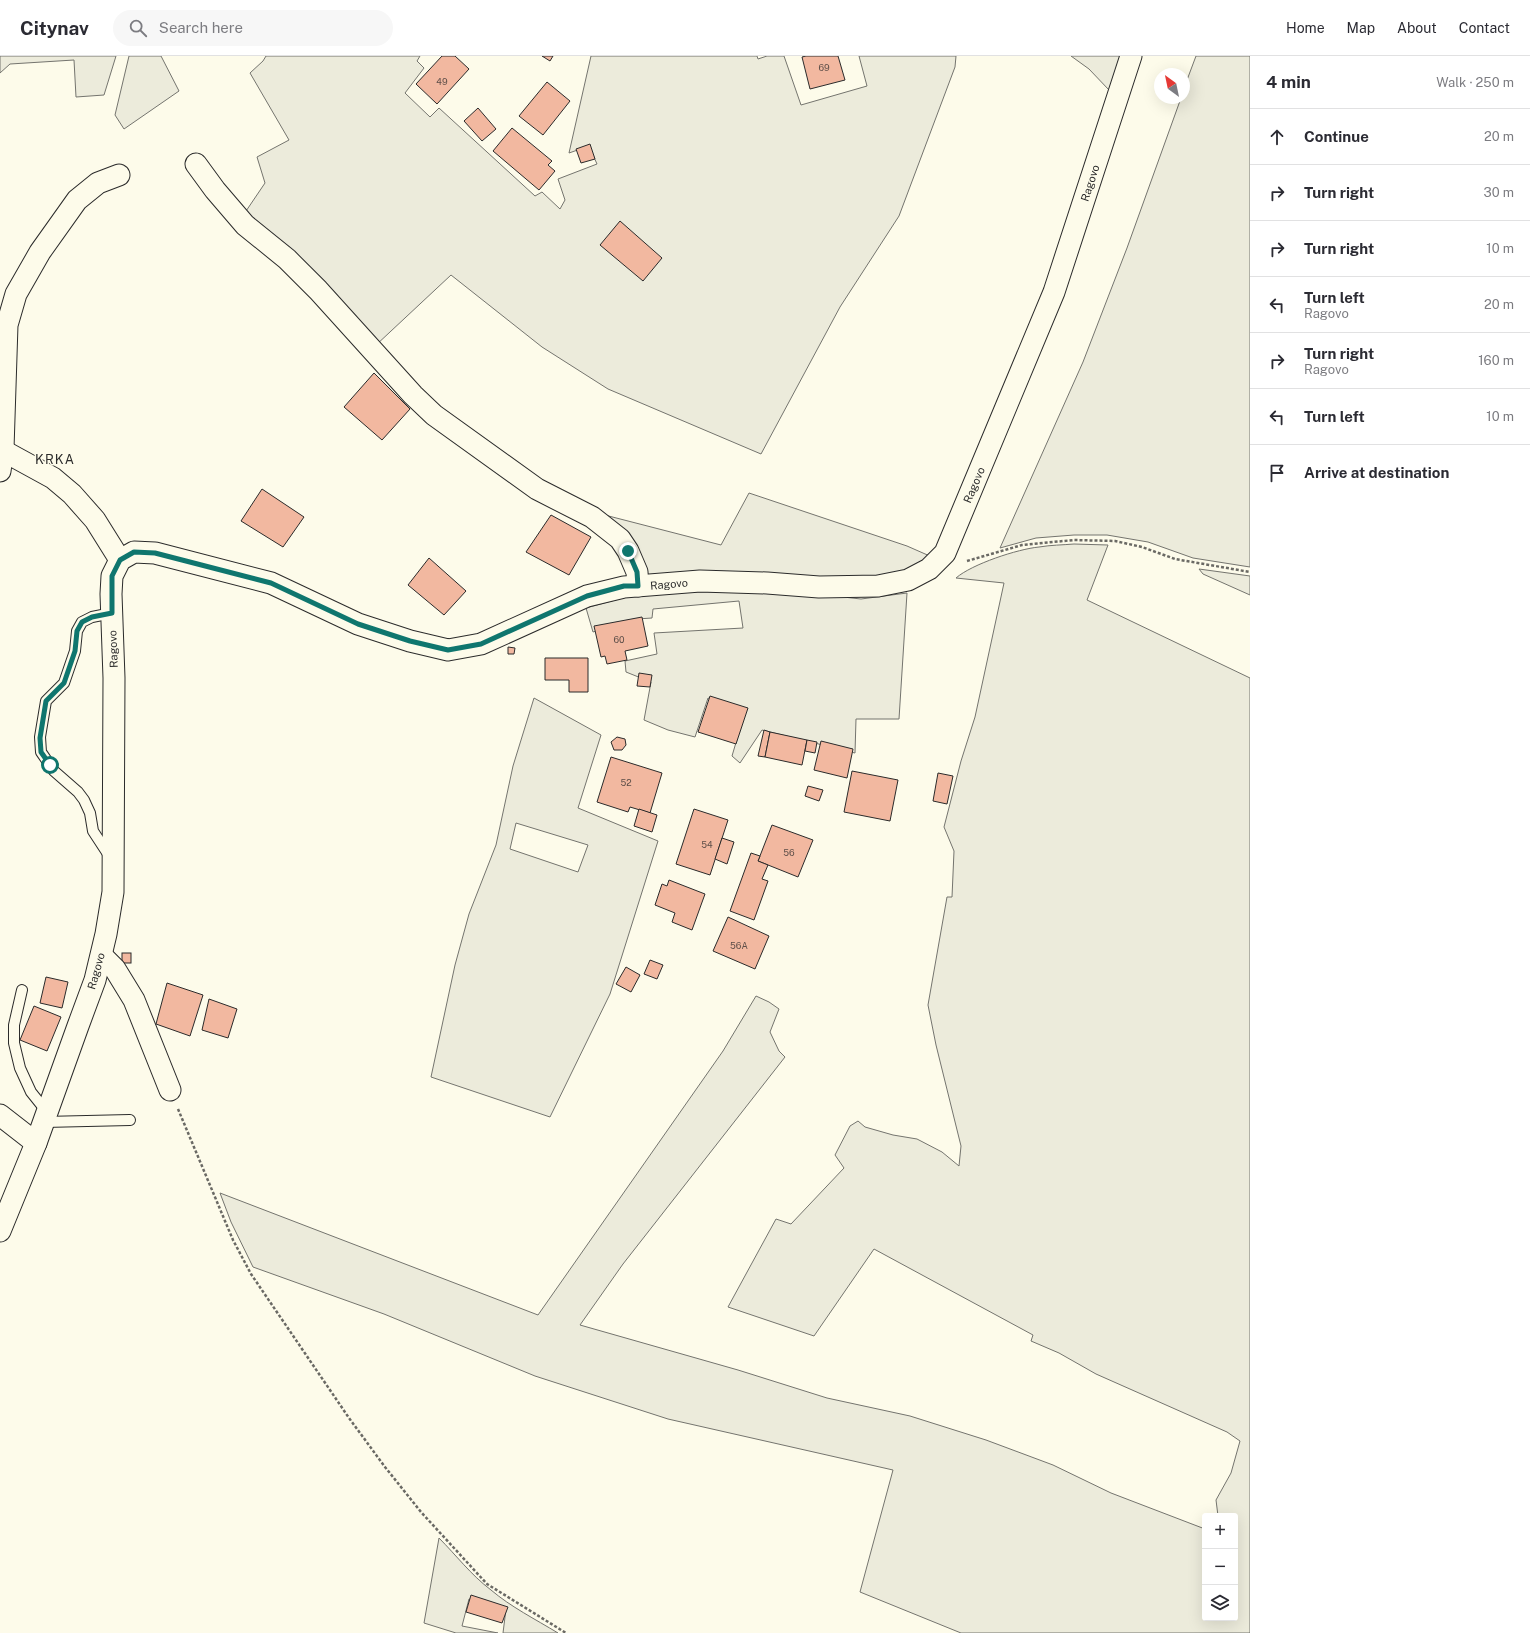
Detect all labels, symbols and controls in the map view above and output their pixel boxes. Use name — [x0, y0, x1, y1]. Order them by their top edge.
search box — [113, 10, 393, 46]
text: Citynav — [20, 17, 89, 39]
icon: search — [127, 17, 149, 39]
text: Search here — [159, 19, 243, 36]
text: Home — [1286, 20, 1325, 36]
text: Map — [1347, 20, 1375, 36]
text: About — [1397, 20, 1437, 36]
text: Contact — [1459, 20, 1510, 36]
house number: 69 — [818, 62, 830, 73]
north arrow — [1154, 68, 1190, 104]
text: 4 min — [1266, 72, 1311, 92]
text: Walk · 250 m — [1436, 75, 1514, 90]
house number: 49 — [436, 76, 448, 87]
icon: ahead — [1266, 126, 1288, 148]
text: Continue — [1304, 128, 1369, 145]
text: 20 m — [1484, 129, 1514, 144]
street label: Ragovo — [1078, 163, 1102, 203]
icon: right — [1266, 182, 1288, 204]
text: Turn right — [1304, 184, 1374, 201]
text: 30 m — [1484, 185, 1514, 200]
icon: right — [1266, 238, 1288, 260]
text: Turn right — [1304, 240, 1374, 257]
text: 10 m — [1486, 241, 1514, 256]
text: Turn left — [1304, 289, 1365, 306]
icon: left — [1266, 294, 1288, 316]
text: 20 m — [1484, 297, 1514, 312]
text: Ragovo — [1304, 306, 1349, 321]
text: Turn right — [1304, 345, 1374, 362]
icon: right — [1266, 350, 1288, 372]
text: 160 m — [1478, 353, 1514, 368]
text: Ragovo — [1304, 362, 1349, 377]
icon: left — [1266, 406, 1288, 428]
text: Turn left — [1304, 408, 1365, 425]
text: 10 m — [1486, 409, 1514, 424]
district label: KRKA — [35, 452, 75, 467]
icon: arrive — [1266, 462, 1288, 484]
text: Arrive at destination — [1304, 464, 1449, 481]
street label: Ragovo — [961, 465, 987, 505]
route end — [619, 542, 637, 560]
street label: Ragovo — [650, 576, 688, 592]
street label: Ragovo — [106, 630, 120, 668]
house number: 60 — [613, 634, 625, 645]
route start — [41, 756, 59, 774]
house number: 52 — [620, 777, 632, 788]
house number: 54 — [701, 839, 713, 850]
house number: 56 — [783, 847, 795, 858]
house number: 56A — [730, 940, 748, 951]
street label: Ragovo — [85, 951, 107, 991]
map controls — [1202, 1513, 1238, 1621]
button: + — [1202, 1513, 1238, 1549]
button: − — [1202, 1549, 1238, 1585]
button: layers — [1202, 1585, 1238, 1621]

